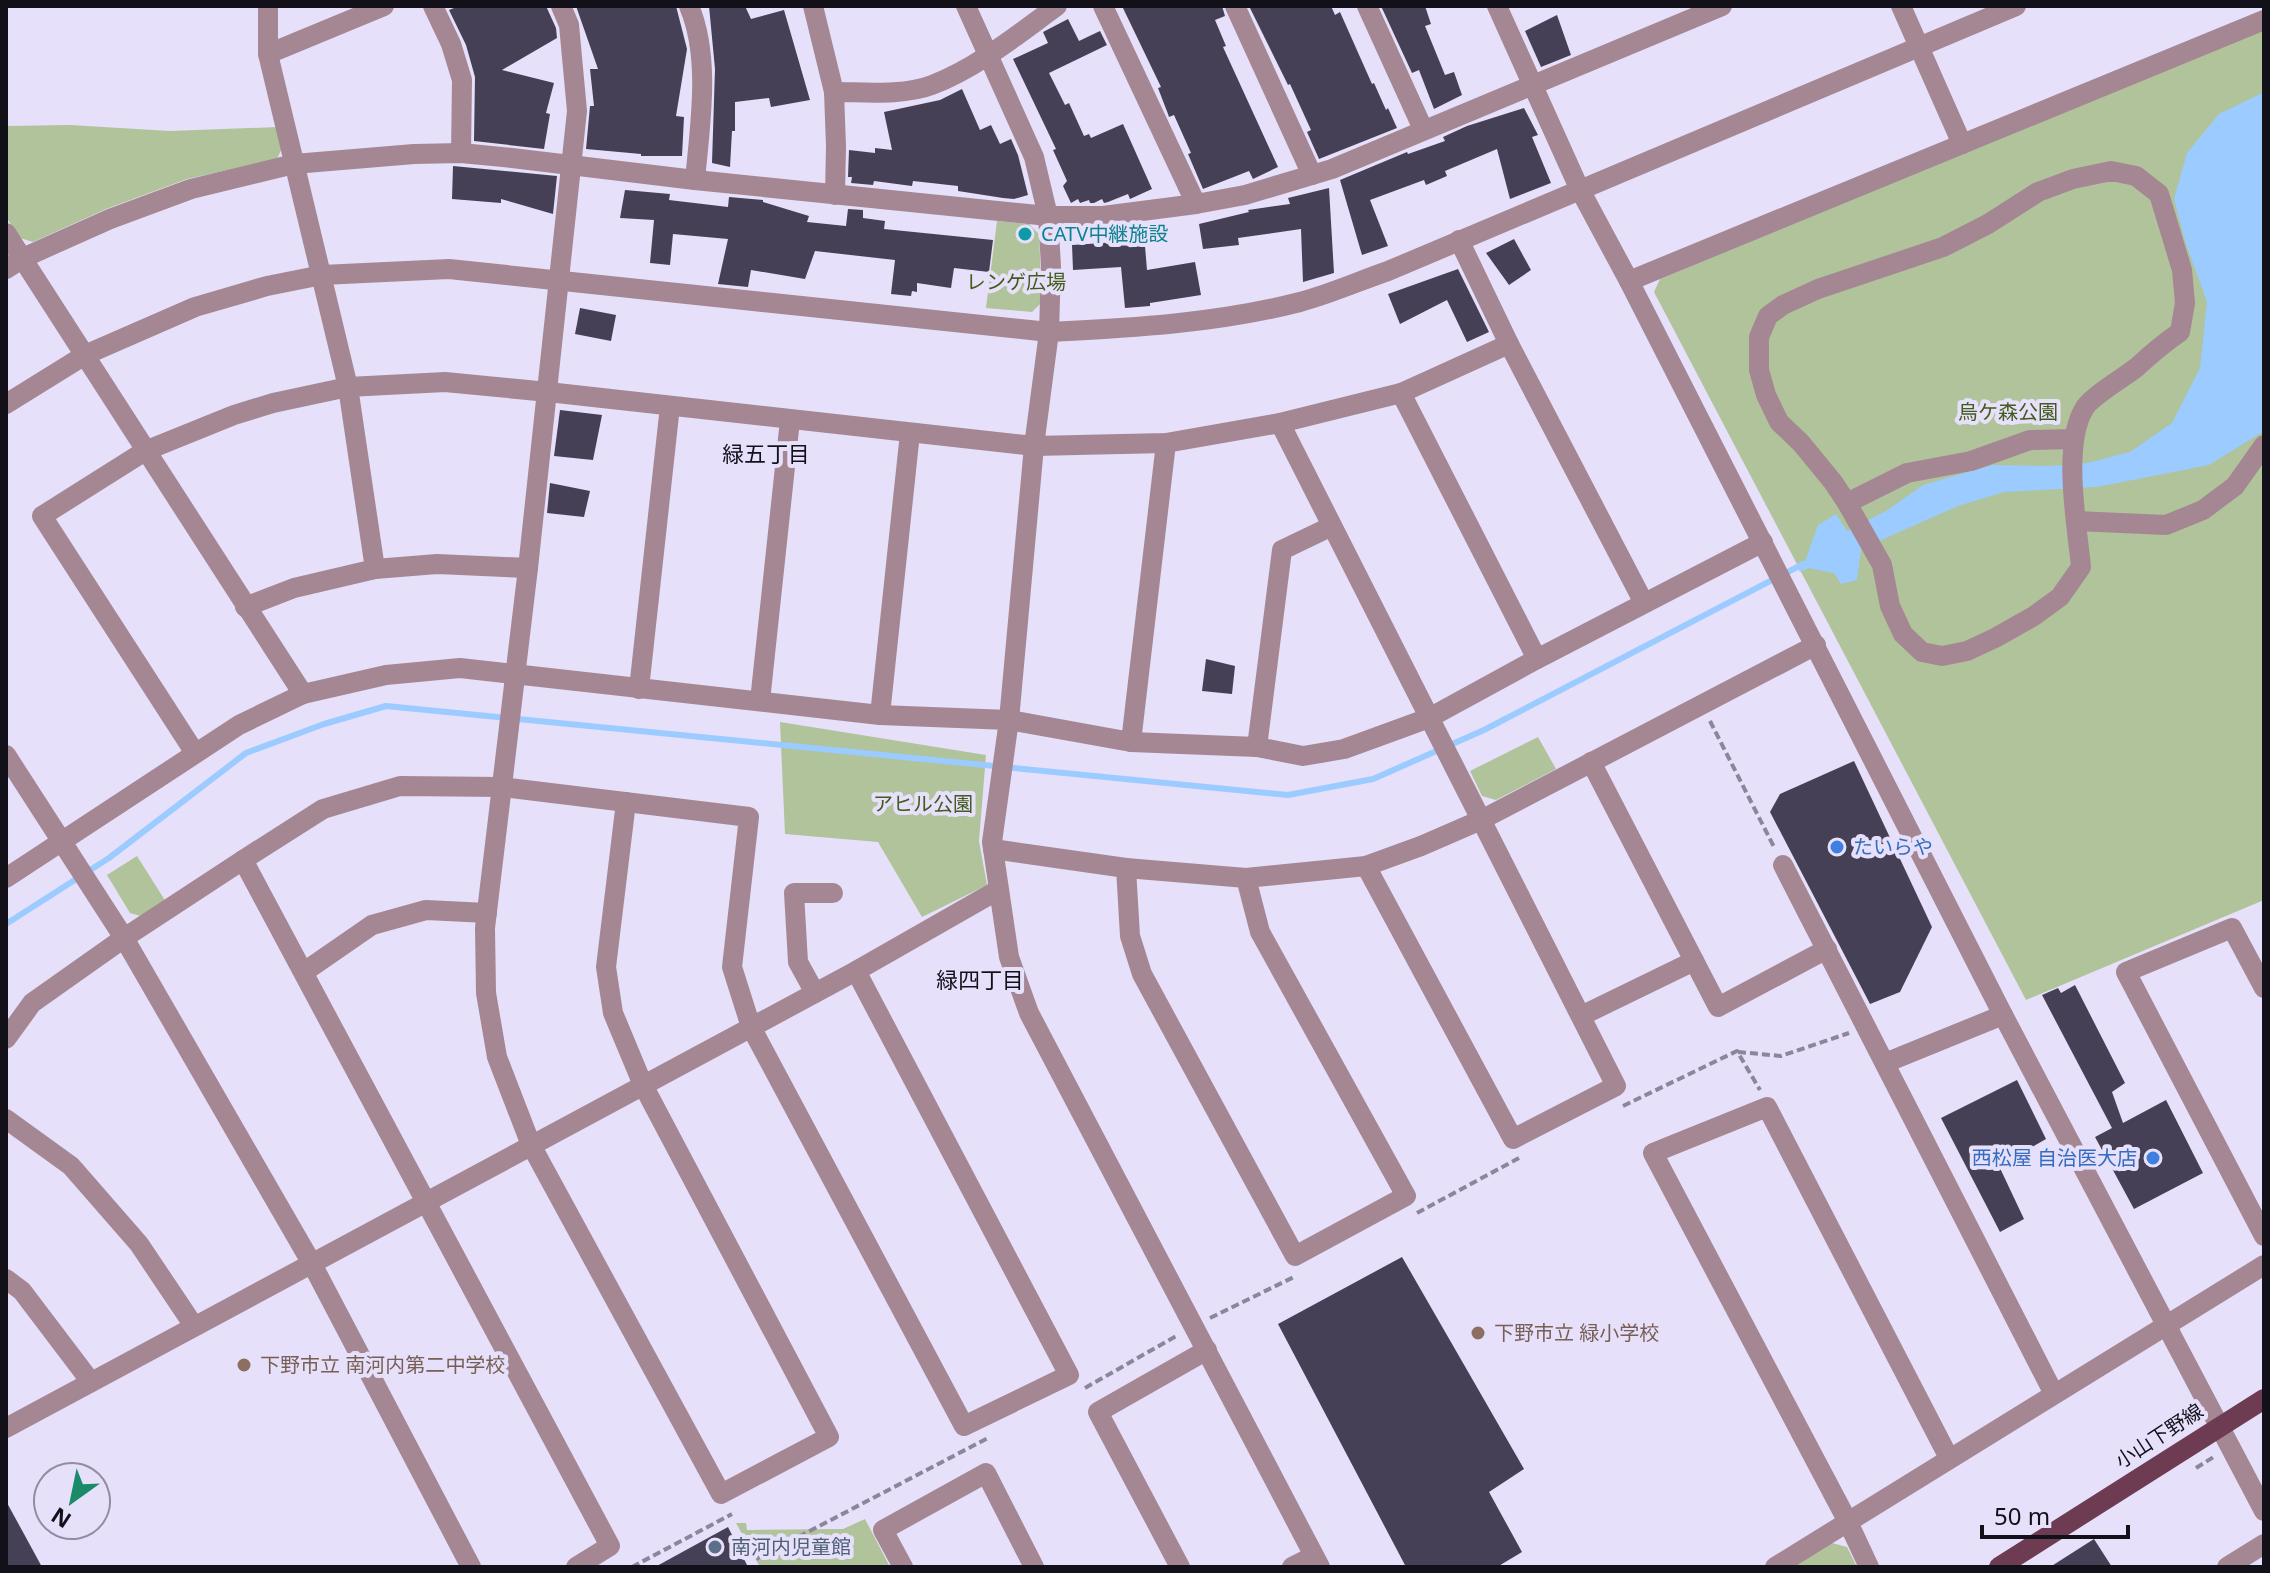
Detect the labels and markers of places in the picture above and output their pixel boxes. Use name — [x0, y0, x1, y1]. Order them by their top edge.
place label: CATV中継施設 — [1041, 220, 1168, 247]
marker: CATV中継施設 — [1016, 225, 1034, 243]
place label: たいらや — [1853, 833, 1933, 860]
marker: たいらや — [1828, 838, 1846, 856]
place label: 西松屋 自治医大店 — [1972, 1144, 2137, 1171]
marker: 西松屋 自治医大店 — [2144, 1149, 2162, 1167]
place label: 下野市立 緑小学校 — [1494, 1319, 1659, 1346]
marker: 下野市立 緑小学校 — [1469, 1324, 1487, 1342]
place label: 下野市立 南河内第二中学校 — [260, 1351, 505, 1378]
marker: 下野市立 南河内第二中学校 — [235, 1356, 253, 1374]
place label: 南河内児童館 — [731, 1533, 851, 1560]
marker: 南河内児童館 — [706, 1538, 724, 1556]

